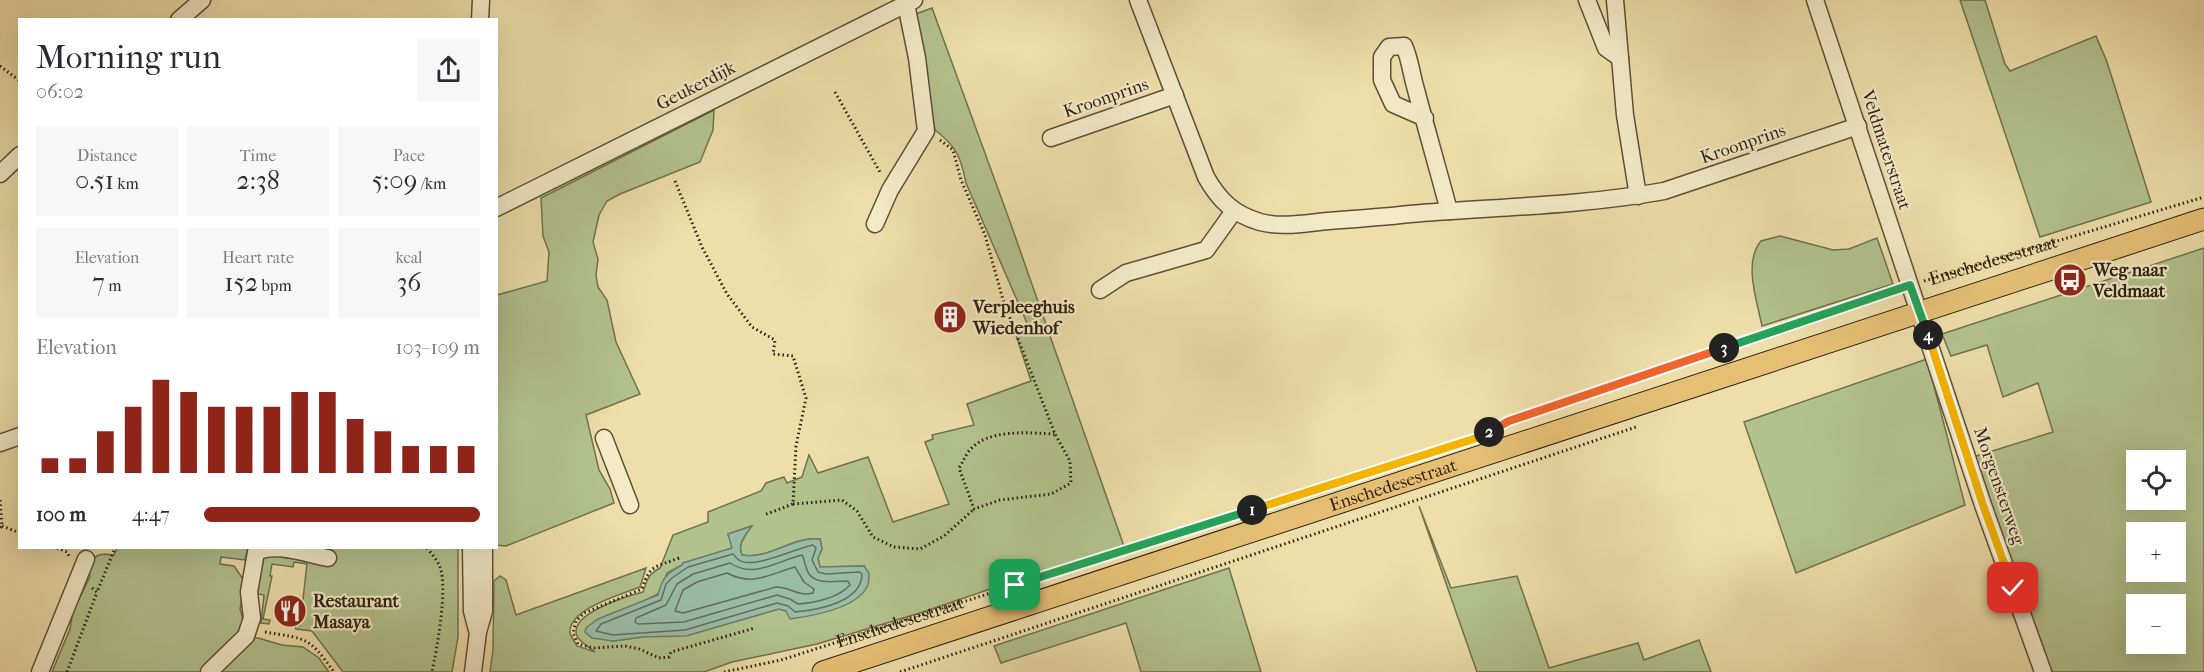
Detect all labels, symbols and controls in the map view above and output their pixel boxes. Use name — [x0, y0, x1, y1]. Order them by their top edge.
text: Morning run — [36, 38, 221, 77]
button: share — [417, 38, 480, 101]
street label: Geukerdijk — [653, 57, 740, 115]
street label: Kroonprins — [1061, 73, 1152, 122]
text: 06:02 — [36, 80, 84, 103]
street label: Veldmaterstraat — [1857, 87, 1915, 213]
street label: Kroonprins — [1698, 119, 1789, 168]
text: Distance — [77, 146, 137, 165]
text: Time — [240, 146, 276, 165]
text: Pace — [393, 146, 425, 165]
text: 0.51 — [75, 165, 114, 196]
text: 2:38 — [236, 165, 280, 196]
text: 5:09 — [372, 165, 417, 196]
text: km — [114, 174, 139, 193]
text: /km — [417, 174, 446, 193]
street label: Enschedesestraat — [1926, 231, 2060, 289]
text: Elevation — [75, 248, 139, 267]
text: Heart rate — [222, 248, 294, 267]
text: kcal — [396, 248, 422, 267]
place label: Weg naar Veldmaat — [2092, 260, 2167, 302]
bus stop icon: Weg naar Veldmaat — [2052, 262, 2088, 298]
text: 7 — [92, 267, 105, 298]
text: 152 — [224, 267, 258, 298]
text: 36 — [397, 267, 421, 298]
text: m — [105, 276, 122, 295]
text: bpm — [258, 276, 292, 295]
place label: Verpleeghuis Wiedenhof — [972, 297, 1075, 339]
building icon: Verpleeghuis Wiedenhof — [932, 299, 968, 335]
pin: 4 — [1913, 320, 1943, 350]
text: 4 — [1923, 325, 1933, 344]
pin: 3 — [1709, 333, 1739, 363]
text: Elevation — [36, 336, 117, 359]
text: 103–109 m — [396, 336, 480, 359]
text: 3 — [1721, 338, 1727, 357]
pin: 2 — [1474, 417, 1504, 447]
text: 2 — [1485, 422, 1493, 441]
street label: Morgensterweg — [1969, 424, 2029, 548]
map controls — [2126, 450, 2186, 654]
button: locate — [2126, 450, 2186, 510]
street label: Enschedesestraat — [1327, 454, 1460, 516]
pin: 1 — [1237, 495, 1267, 525]
text: 1 — [1249, 500, 1255, 519]
text: 100 m — [36, 503, 86, 526]
text: 4:47 — [132, 503, 170, 526]
button: + — [2126, 522, 2186, 582]
pin — [989, 559, 1040, 610]
pin — [1987, 562, 2038, 613]
icon: arrive — [998, 568, 1031, 601]
icon: check — [1996, 571, 2029, 604]
place label: Restaurant Masaya — [312, 591, 400, 633]
street label: Enschedesestraat — [833, 592, 967, 652]
restaurant icon: Restaurant Masaya — [272, 593, 308, 629]
button: − — [2126, 594, 2186, 654]

